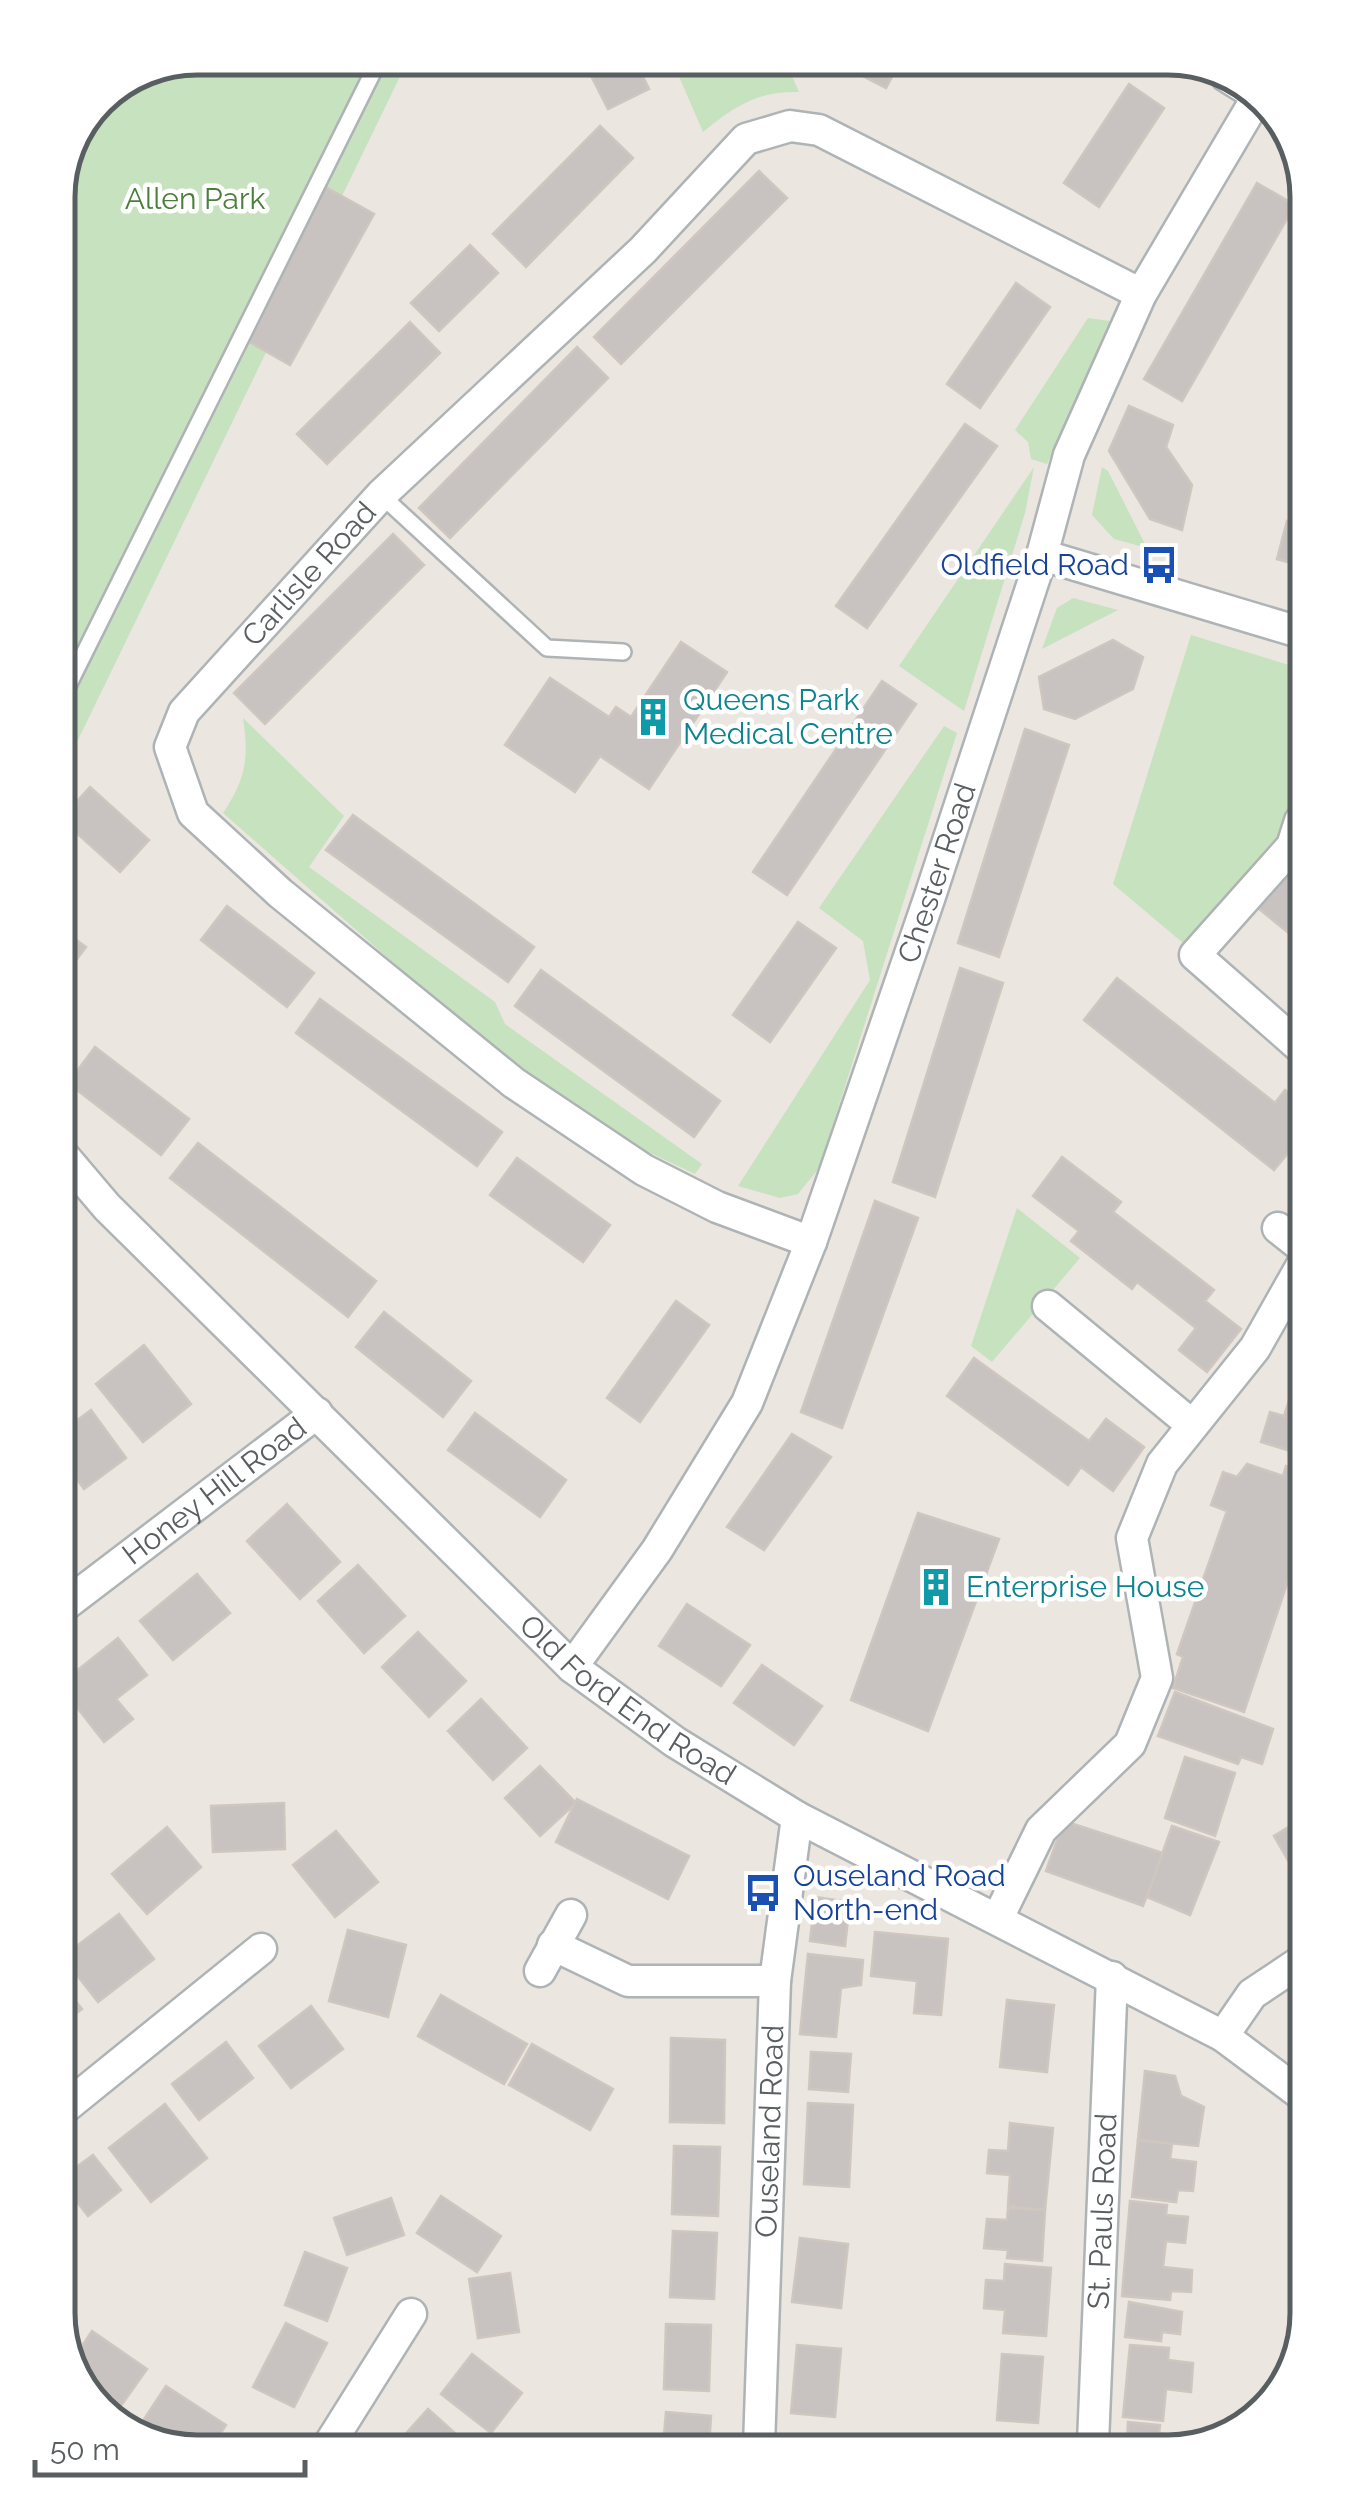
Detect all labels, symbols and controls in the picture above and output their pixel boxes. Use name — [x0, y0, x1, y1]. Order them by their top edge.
park label: Allen Park — [125, 181, 265, 216]
street label: Carlisle Road — [235, 495, 383, 653]
bus stop icon: Oldfield Road — [1138, 544, 1180, 586]
place label: Oldfield Road — [940, 547, 1129, 582]
place label: Queens Park Medical Centre — [683, 682, 893, 751]
building icon: Queens Park Medical Centre — [632, 696, 674, 738]
street label: Chester Road — [890, 779, 983, 967]
street label: Honey Hill Road — [116, 1410, 313, 1572]
building icon: Enterprise House — [915, 1566, 957, 1608]
place label: Enterprise House — [966, 1569, 1204, 1604]
street label: Old Ford End Road — [513, 1607, 742, 1792]
place label: Ouseland Road North-end — [793, 1858, 1006, 1927]
bus stop icon: Ouseland Road North-end — [742, 1872, 784, 1914]
street label: Ouseland Road — [748, 2024, 790, 2238]
street label: St. Pauls Road — [1080, 2112, 1123, 2310]
scale bar — [35, 2415, 305, 2477]
text: 50 m — [50, 2432, 120, 2467]

